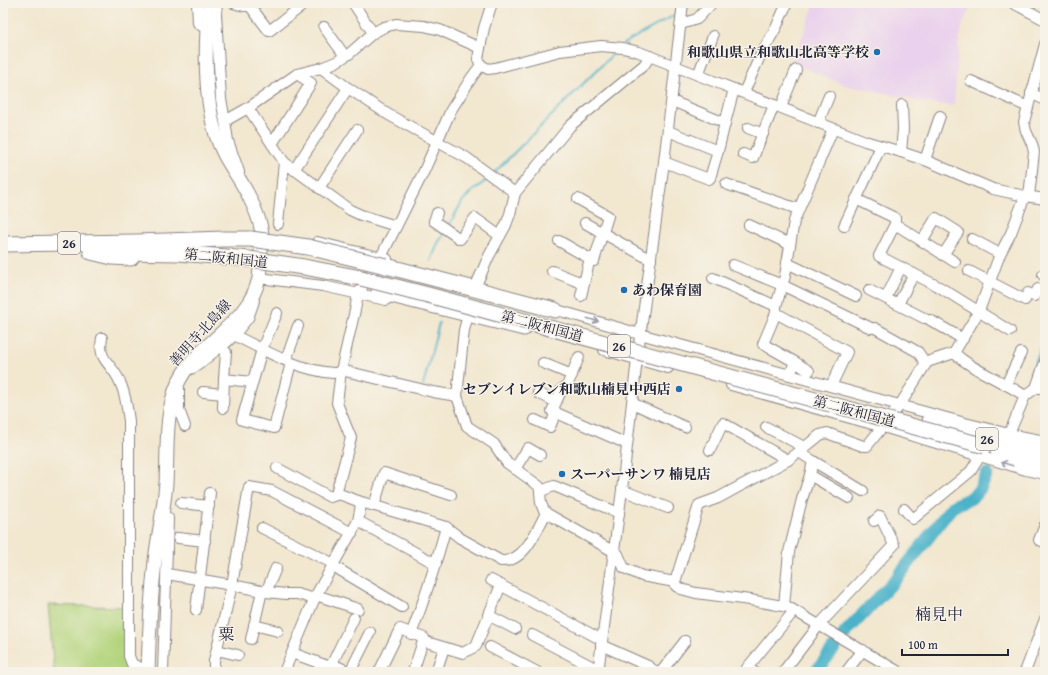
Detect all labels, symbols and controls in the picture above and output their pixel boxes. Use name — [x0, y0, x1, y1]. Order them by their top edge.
place label: 和歌山県立和歌山北高等学校 — [687, 42, 869, 62]
marker: 和歌山県立和歌山北高等学校 — [872, 47, 882, 57]
road number: 26 — [58, 232, 80, 254]
street label: 第二阪和国道 — [183, 244, 269, 272]
place label: あわ保育園 — [632, 280, 702, 300]
marker: あわ保育園 — [619, 285, 629, 295]
street label: 善明寺北島線 — [164, 295, 236, 371]
street label: 第二阪和国道 — [499, 305, 585, 347]
one-way arrow — [586, 317, 599, 325]
road number: 26 — [608, 335, 630, 357]
place label: セブンイレブン和歌山楠見中西店 — [463, 379, 671, 399]
marker: セブンイレブン和歌山楠見中西店 — [674, 384, 684, 394]
street label: 第二阪和国道 — [811, 390, 897, 432]
road number: 26 — [976, 428, 998, 450]
one-way arrow — [1001, 460, 1014, 467]
place label: スーパーサンワ 楠見店 — [570, 464, 711, 484]
marker: スーパーサンワ 楠見店 — [557, 469, 567, 479]
district label: 楠見中 — [915, 602, 963, 626]
district label: 粟 — [218, 622, 234, 646]
scale bar — [902, 631, 1008, 657]
text: 100 m — [908, 636, 938, 653]

